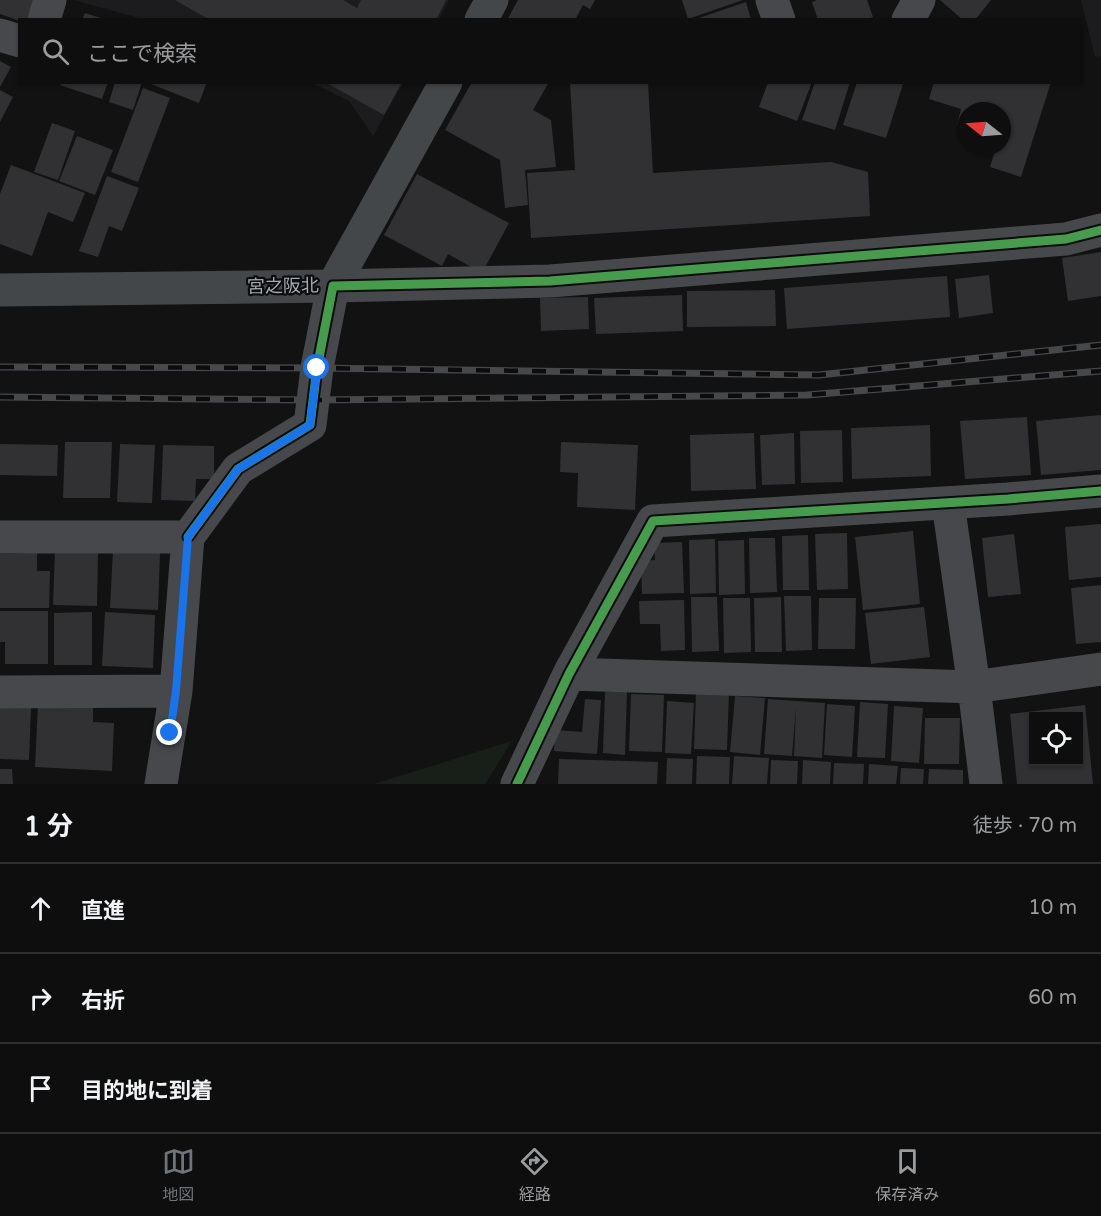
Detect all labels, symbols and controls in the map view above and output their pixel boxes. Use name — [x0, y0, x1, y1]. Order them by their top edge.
search box — [18, 18, 1083, 84]
icon: search — [39, 35, 72, 68]
text: ここで検索 — [87, 41, 197, 67]
north arrow — [957, 102, 1011, 156]
street label: 宮之阪北 — [247, 274, 319, 298]
route start — [303, 354, 329, 380]
map controls — [1029, 712, 1083, 766]
button: locate — [1029, 712, 1083, 766]
route end — [156, 719, 182, 745]
text: 1 分 — [24, 811, 73, 842]
text: 徒歩 · 70 m — [973, 814, 1077, 838]
icon: ahead — [24, 892, 57, 925]
text: 10 m — [1028, 896, 1077, 920]
text: 直進 — [81, 898, 125, 924]
icon: right — [24, 982, 57, 1015]
text: 60 m — [1028, 986, 1077, 1010]
text: 右折 — [81, 988, 125, 1014]
icon: arrive — [24, 1072, 57, 1105]
text: 目的地に到着 — [81, 1078, 213, 1104]
tab: 地図 — [162, 1145, 195, 1205]
tab: 経路 — [518, 1145, 551, 1205]
tab: 保存済み — [875, 1145, 939, 1205]

